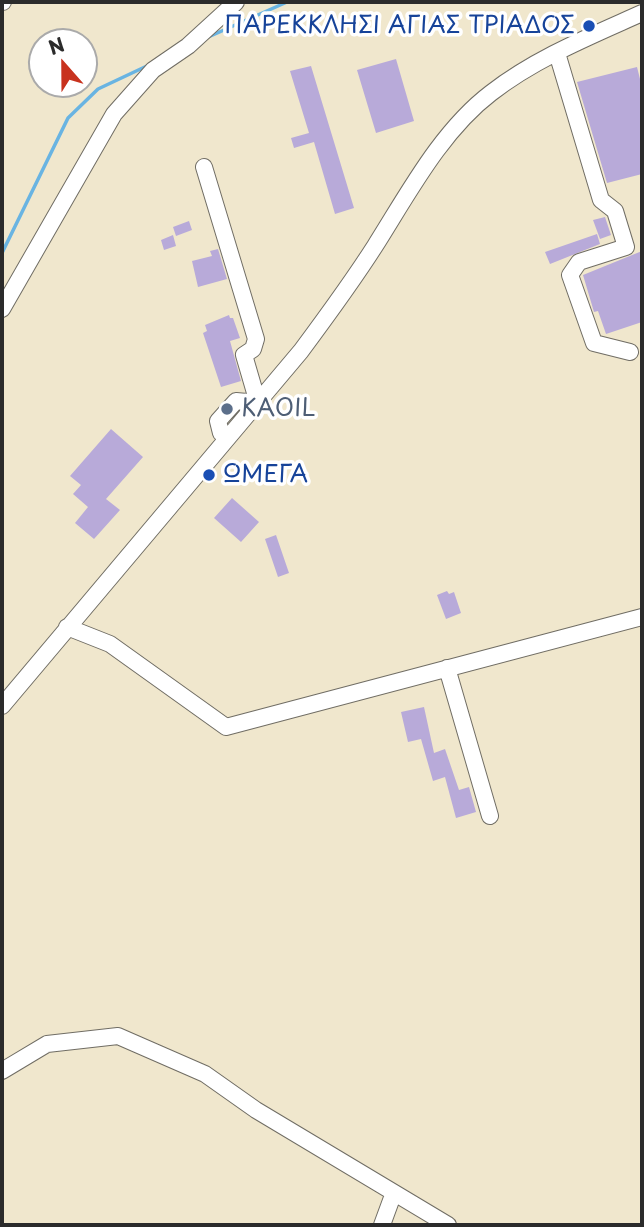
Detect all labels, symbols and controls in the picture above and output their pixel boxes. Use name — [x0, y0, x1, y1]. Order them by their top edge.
place label: ΠΑΡΕΚΚΛΗΣΙ ΑΓΙΑΣ ΤΡΙΑΔΟΣ — [225, 12, 575, 40]
marker: ΠΑΡΕΚΚΛΗΣΙ ΑΓΙΑΣ ΤΡΙΑΔΟΣ — [581, 18, 597, 34]
north arrow — [28, 28, 98, 98]
text: N — [44, 29, 68, 61]
place label: KAOIL — [241, 395, 315, 423]
marker: KAOIL — [219, 401, 235, 417]
place label: ΩΜΕΓΑ — [223, 461, 308, 489]
marker: ΩΜΕΓΑ — [201, 467, 217, 483]

